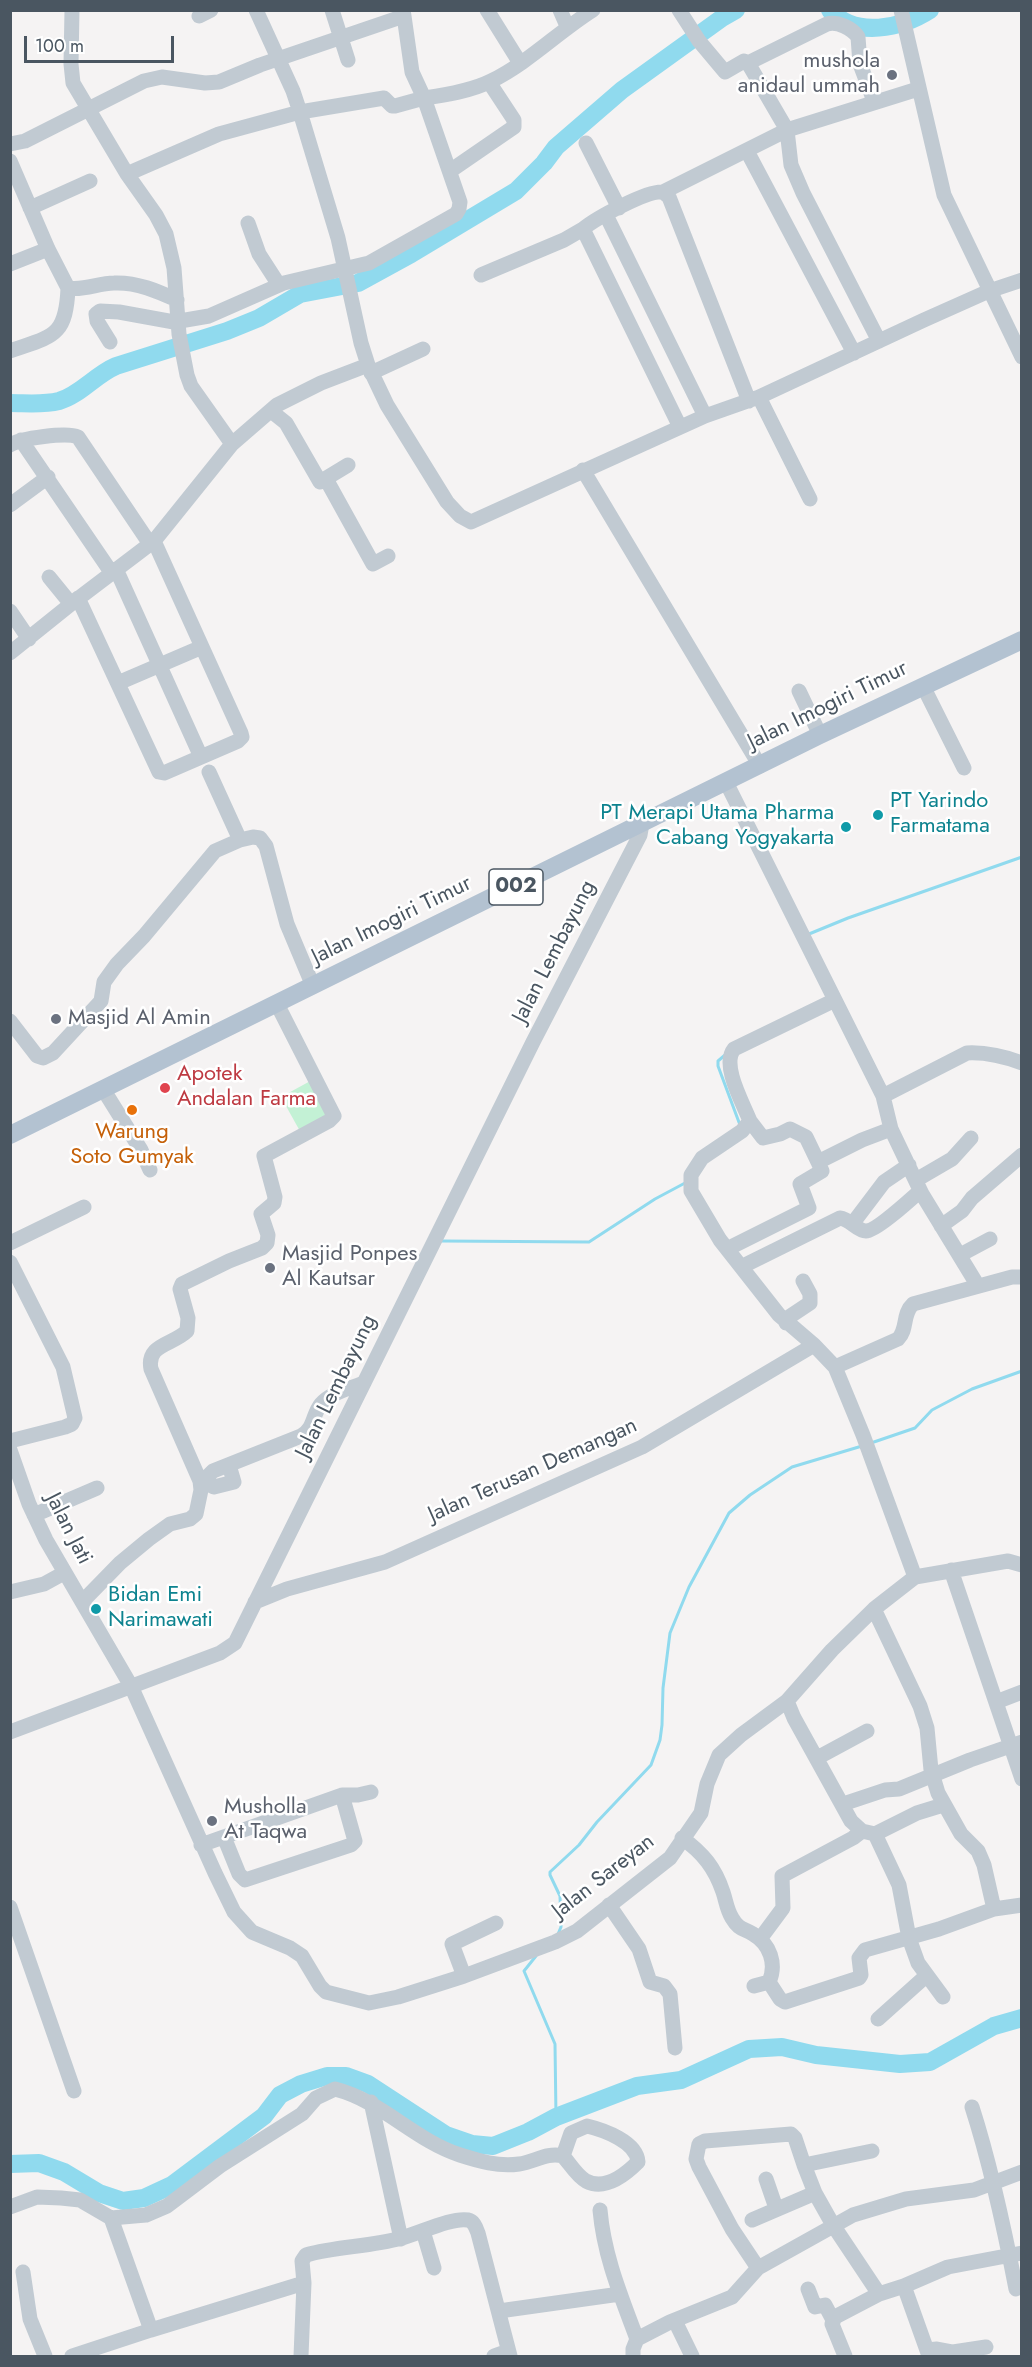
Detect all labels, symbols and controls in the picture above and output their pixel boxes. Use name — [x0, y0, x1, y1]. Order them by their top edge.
scale bar — [27, 24, 177, 62]
text: 100 m — [35, 33, 84, 59]
place label: mushola anidaul ummah — [738, 49, 880, 100]
marker: mushola anidaul ummah — [885, 68, 899, 82]
street label: Jalan Imogiri Timur — [744, 656, 912, 756]
place label: PT Yarindo Farmatama — [890, 789, 990, 840]
place label: PT Merapi Utama Pharma Cabang Yogyakarta — [600, 801, 834, 852]
marker: PT Yarindo Farmatama — [871, 808, 885, 822]
marker: PT Merapi Utama Pharma Cabang Yogyakarta — [839, 820, 853, 834]
road number: 002 — [489, 869, 543, 905]
street label: Jalan Imogiri Timur — [308, 871, 476, 971]
street label: Jalan Lembayung — [508, 876, 602, 1028]
place label: Masjid Al Amin — [68, 1006, 211, 1032]
marker: Masjid Al Amin — [49, 1012, 63, 1026]
place label: Apotek Andalan Farma — [177, 1062, 316, 1114]
marker: Apotek Andalan Farma — [158, 1081, 172, 1095]
marker: Warung Soto Gumyak — [125, 1103, 139, 1117]
place label: Warung Soto Gumyak — [70, 1120, 194, 1172]
place label: Masjid Ponpes Al Kautsar — [282, 1242, 417, 1294]
marker: Masjid Ponpes Al Kautsar — [263, 1261, 277, 1275]
street label: Jalan Lembayung — [291, 1311, 383, 1463]
street label: Jalan Terusan Demangan — [424, 1413, 642, 1529]
street label: Jalan Jati — [39, 1489, 97, 1569]
place label: Bidan Emi Narimawati — [108, 1583, 213, 1634]
marker: Bidan Emi Narimawati — [89, 1602, 103, 1616]
place label: Musholla At Taqwa — [224, 1795, 307, 1846]
marker: Musholla At Taqwa — [205, 1814, 219, 1828]
street label: Jalan Sareyan — [548, 1829, 660, 1925]

